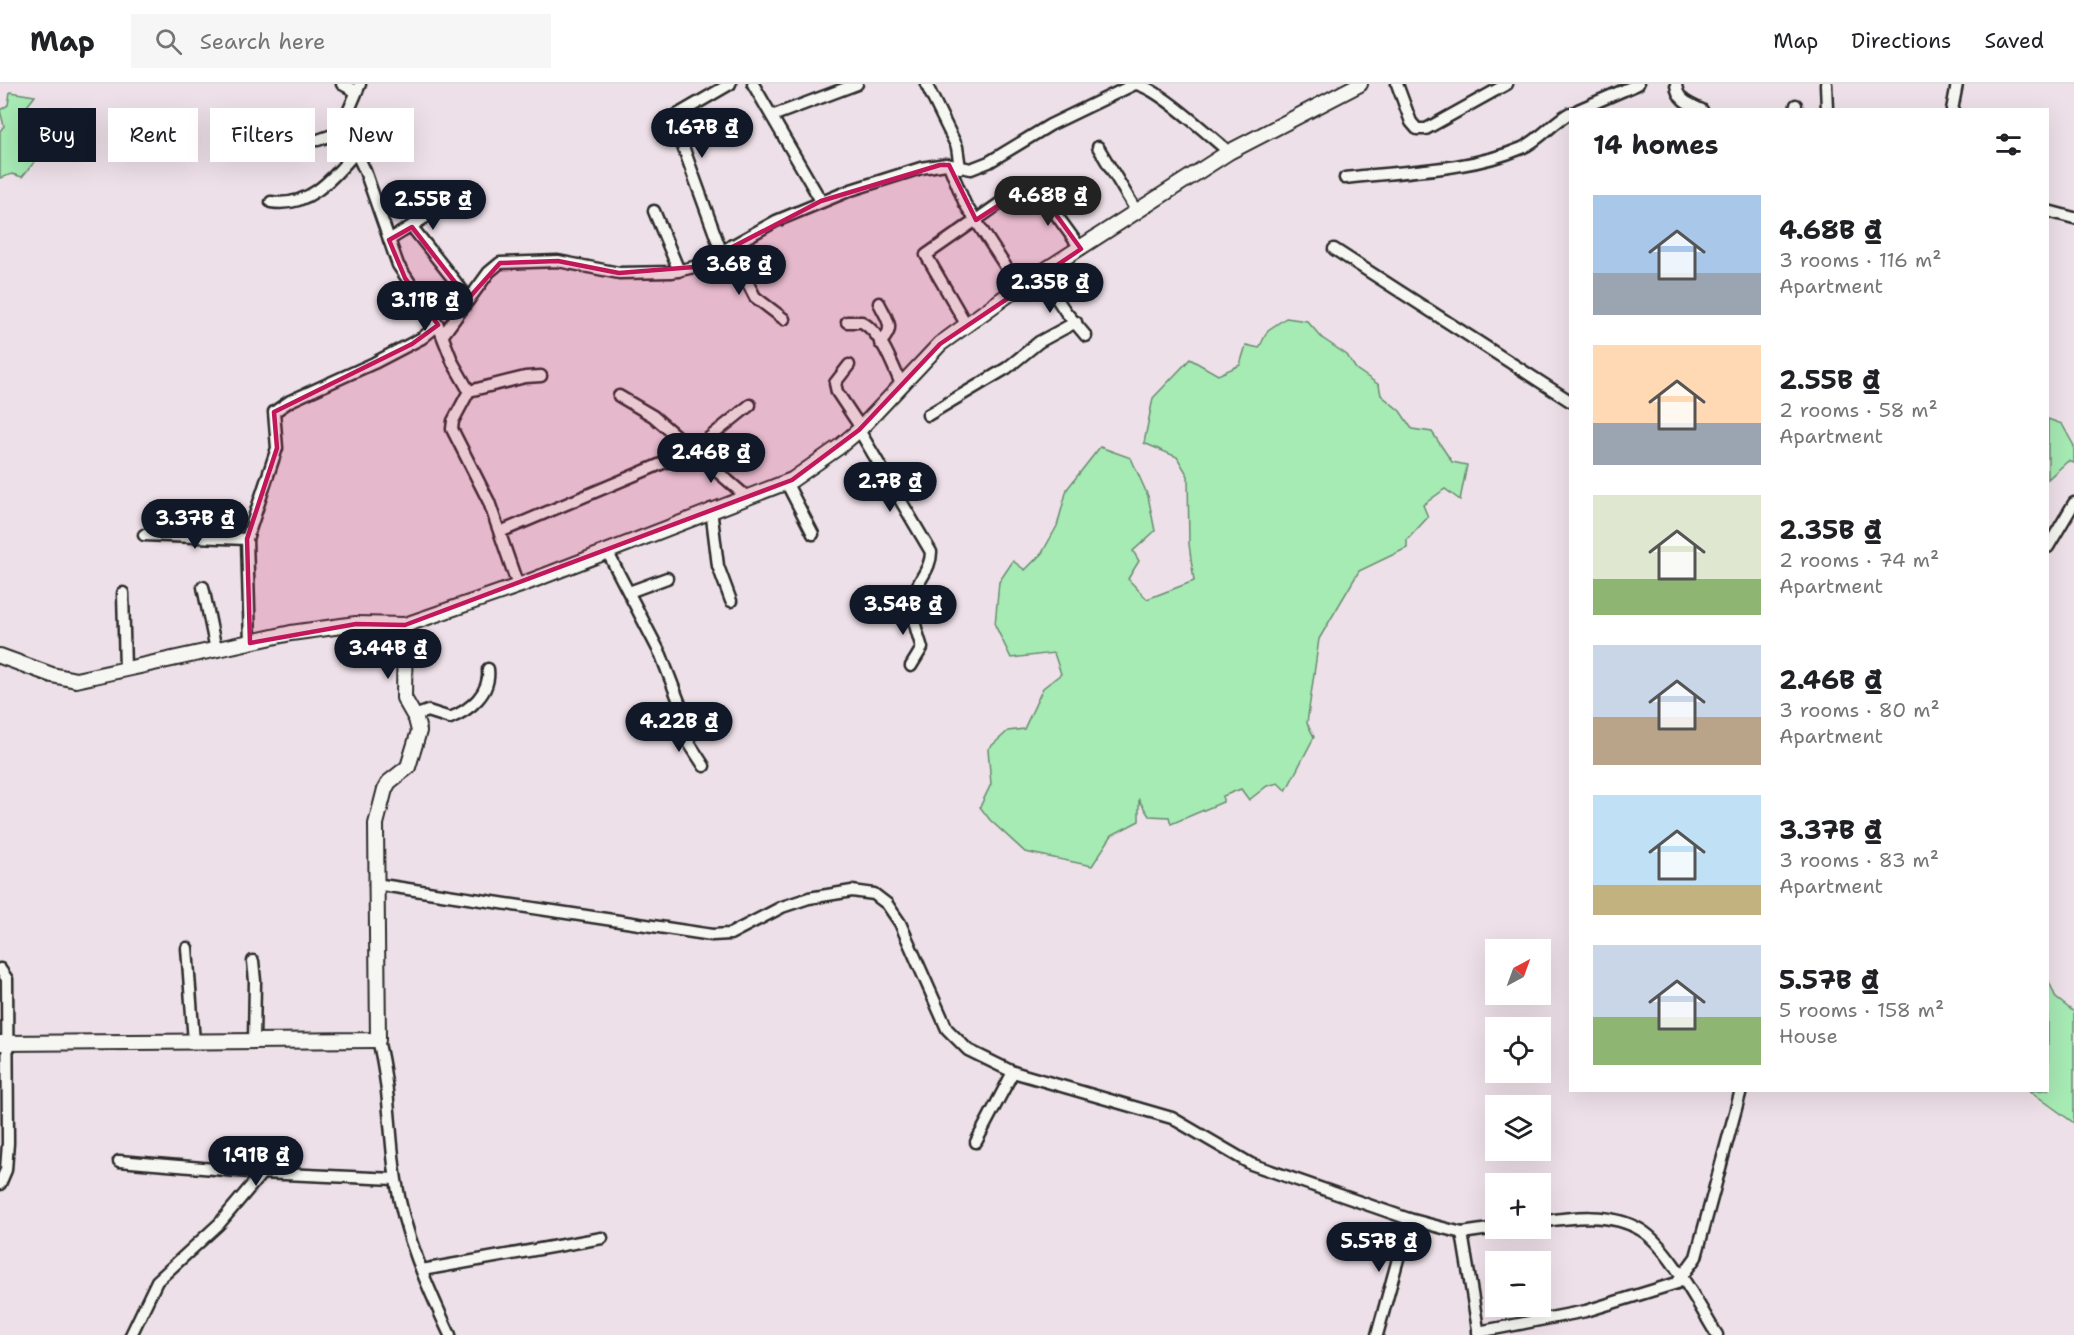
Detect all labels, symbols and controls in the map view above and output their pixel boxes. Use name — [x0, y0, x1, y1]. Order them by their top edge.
search box — [131, 14, 551, 68]
text: Map — [30, 22, 95, 60]
icon: search — [152, 25, 185, 58]
text: Search here — [200, 27, 325, 56]
text: Map — [1773, 27, 1818, 55]
text: Directions — [1851, 27, 1951, 55]
text: Saved — [1984, 27, 2044, 55]
chip: Buy — [18, 108, 96, 162]
chip: Rent — [108, 108, 198, 162]
chip: Filters — [210, 108, 315, 162]
chip: New — [327, 108, 414, 162]
pin: 1.67B ₫ — [647, 108, 757, 159]
text: 1.67B ₫ — [665, 114, 739, 140]
text: 14 homes — [1593, 127, 1719, 162]
icon: filters — [1992, 128, 2025, 161]
pin: 4.68B ₫ — [993, 176, 1103, 227]
pin: 2.55B ₫ — [378, 180, 488, 231]
text: 4.68B ₫ — [1008, 182, 1088, 208]
text: 2.55B ₫ — [394, 186, 472, 212]
text: 4.68B ₫ — [1779, 212, 1882, 247]
icon: home — [1641, 219, 1713, 291]
pin: 3.6B ₫ — [690, 245, 788, 296]
text: 3 rooms · 116 m² — [1779, 247, 1941, 273]
text: 3.6B ₫ — [706, 251, 772, 277]
pin: 2.35B ₫ — [995, 263, 1105, 314]
text: 2.35B ₫ — [1010, 269, 1090, 295]
text: Apartment — [1779, 273, 1883, 299]
pin: 3.11B ₫ — [370, 281, 480, 332]
text: 3.11B ₫ — [391, 287, 459, 313]
text: 2.55B ₫ — [1779, 362, 1880, 397]
icon: home — [1641, 369, 1713, 441]
text: 2 rooms · 58 m² — [1779, 397, 1938, 423]
text: Apartment — [1779, 423, 1883, 449]
pin: 2.46B ₫ — [656, 433, 766, 484]
text: 2.46B ₫ — [671, 439, 751, 465]
pin: 2.7B ₫ — [841, 462, 939, 513]
text: 2.7B ₫ — [858, 468, 922, 494]
pin: 3.37B ₫ — [140, 499, 250, 550]
text: 3.37B ₫ — [155, 505, 235, 531]
text: 2.35B ₫ — [1779, 512, 1882, 547]
icon: home — [1641, 519, 1713, 591]
text: 2 rooms · 74 m² — [1779, 547, 1939, 573]
text: Apartment — [1779, 573, 1883, 599]
pin: 3.54B ₫ — [848, 585, 958, 636]
text: 3.54B ₫ — [864, 591, 942, 617]
pin: 3.44B ₫ — [333, 629, 443, 680]
text: 3.44B ₫ — [348, 635, 428, 661]
text: 2.46B ₫ — [1779, 662, 1882, 697]
icon: home — [1641, 669, 1713, 741]
text: 3 rooms · 80 m² — [1779, 697, 1940, 723]
pin: 4.22B ₫ — [624, 702, 734, 753]
text: 4.22B ₫ — [639, 708, 719, 734]
text: Apartment — [1779, 723, 1883, 749]
text: 3.37B ₫ — [1779, 812, 1882, 847]
icon: home — [1641, 819, 1713, 891]
text: 3 rooms · 83 m² — [1779, 847, 1939, 873]
text: Apartment — [1779, 873, 1883, 899]
north arrow — [1485, 939, 1551, 1005]
map controls — [1485, 939, 1551, 1317]
text: 5.57B ₫ — [1779, 962, 1879, 997]
icon: home — [1641, 969, 1713, 1041]
text: 5 rooms · 158 m² — [1779, 997, 1944, 1023]
button: locate — [1485, 1017, 1551, 1083]
text: House — [1779, 1023, 1838, 1049]
button: layers — [1485, 1095, 1551, 1161]
pin: 1.91B ₫ — [201, 1136, 311, 1187]
text: 1.91B ₫ — [222, 1142, 290, 1168]
button: + — [1485, 1173, 1551, 1239]
pin: 5.57B ₫ — [1324, 1222, 1434, 1273]
text: 5.57B ₫ — [1340, 1228, 1418, 1254]
button: − — [1485, 1251, 1551, 1317]

